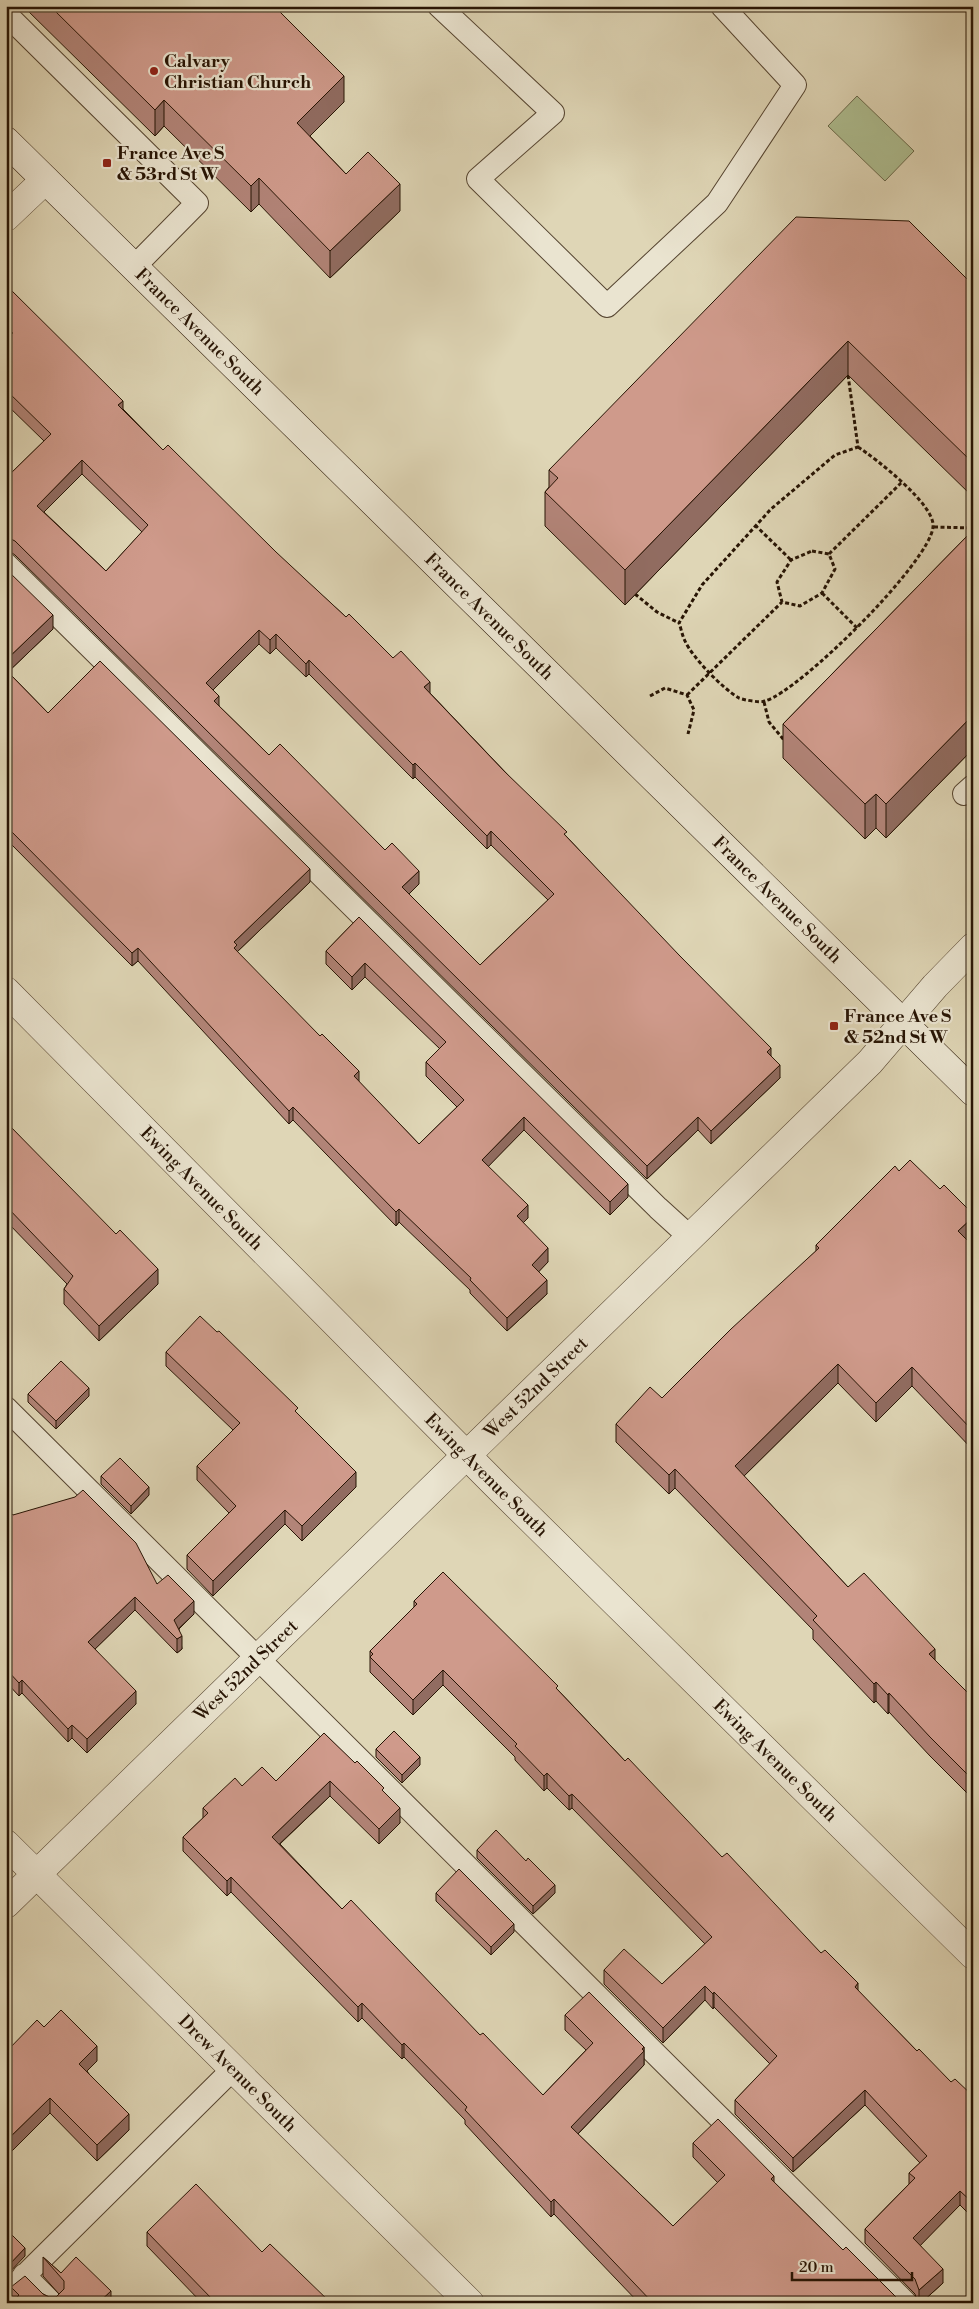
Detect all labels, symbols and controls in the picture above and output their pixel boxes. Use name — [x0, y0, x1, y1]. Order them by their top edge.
place label: Calvary Christian Church — [164, 50, 311, 94]
marker: Calvary Christian Church — [148, 65, 160, 77]
place label: France Ave S & 53rd St W — [117, 142, 224, 186]
marker: France Ave S & 53rd St W — [101, 157, 113, 169]
street label: France Avenue South — [130, 263, 270, 400]
street label: France Avenue South — [420, 548, 559, 685]
street label: France Avenue South — [708, 831, 847, 968]
place label: France Ave S & 52nd St W — [844, 1005, 951, 1049]
marker: France Ave S & 52nd St W — [828, 1020, 840, 1032]
street label: Ewing Avenue South — [135, 1121, 268, 1255]
street label: West 52nd Street — [478, 1331, 593, 1444]
street label: Ewing Avenue South — [420, 1408, 553, 1542]
street label: West 52nd Street — [188, 1614, 303, 1727]
street label: Ewing Avenue South — [708, 1694, 843, 1827]
street label: Drew Avenue South — [174, 2010, 302, 2137]
scale bar — [792, 2249, 912, 2281]
text: 20 m — [799, 2258, 834, 2277]

